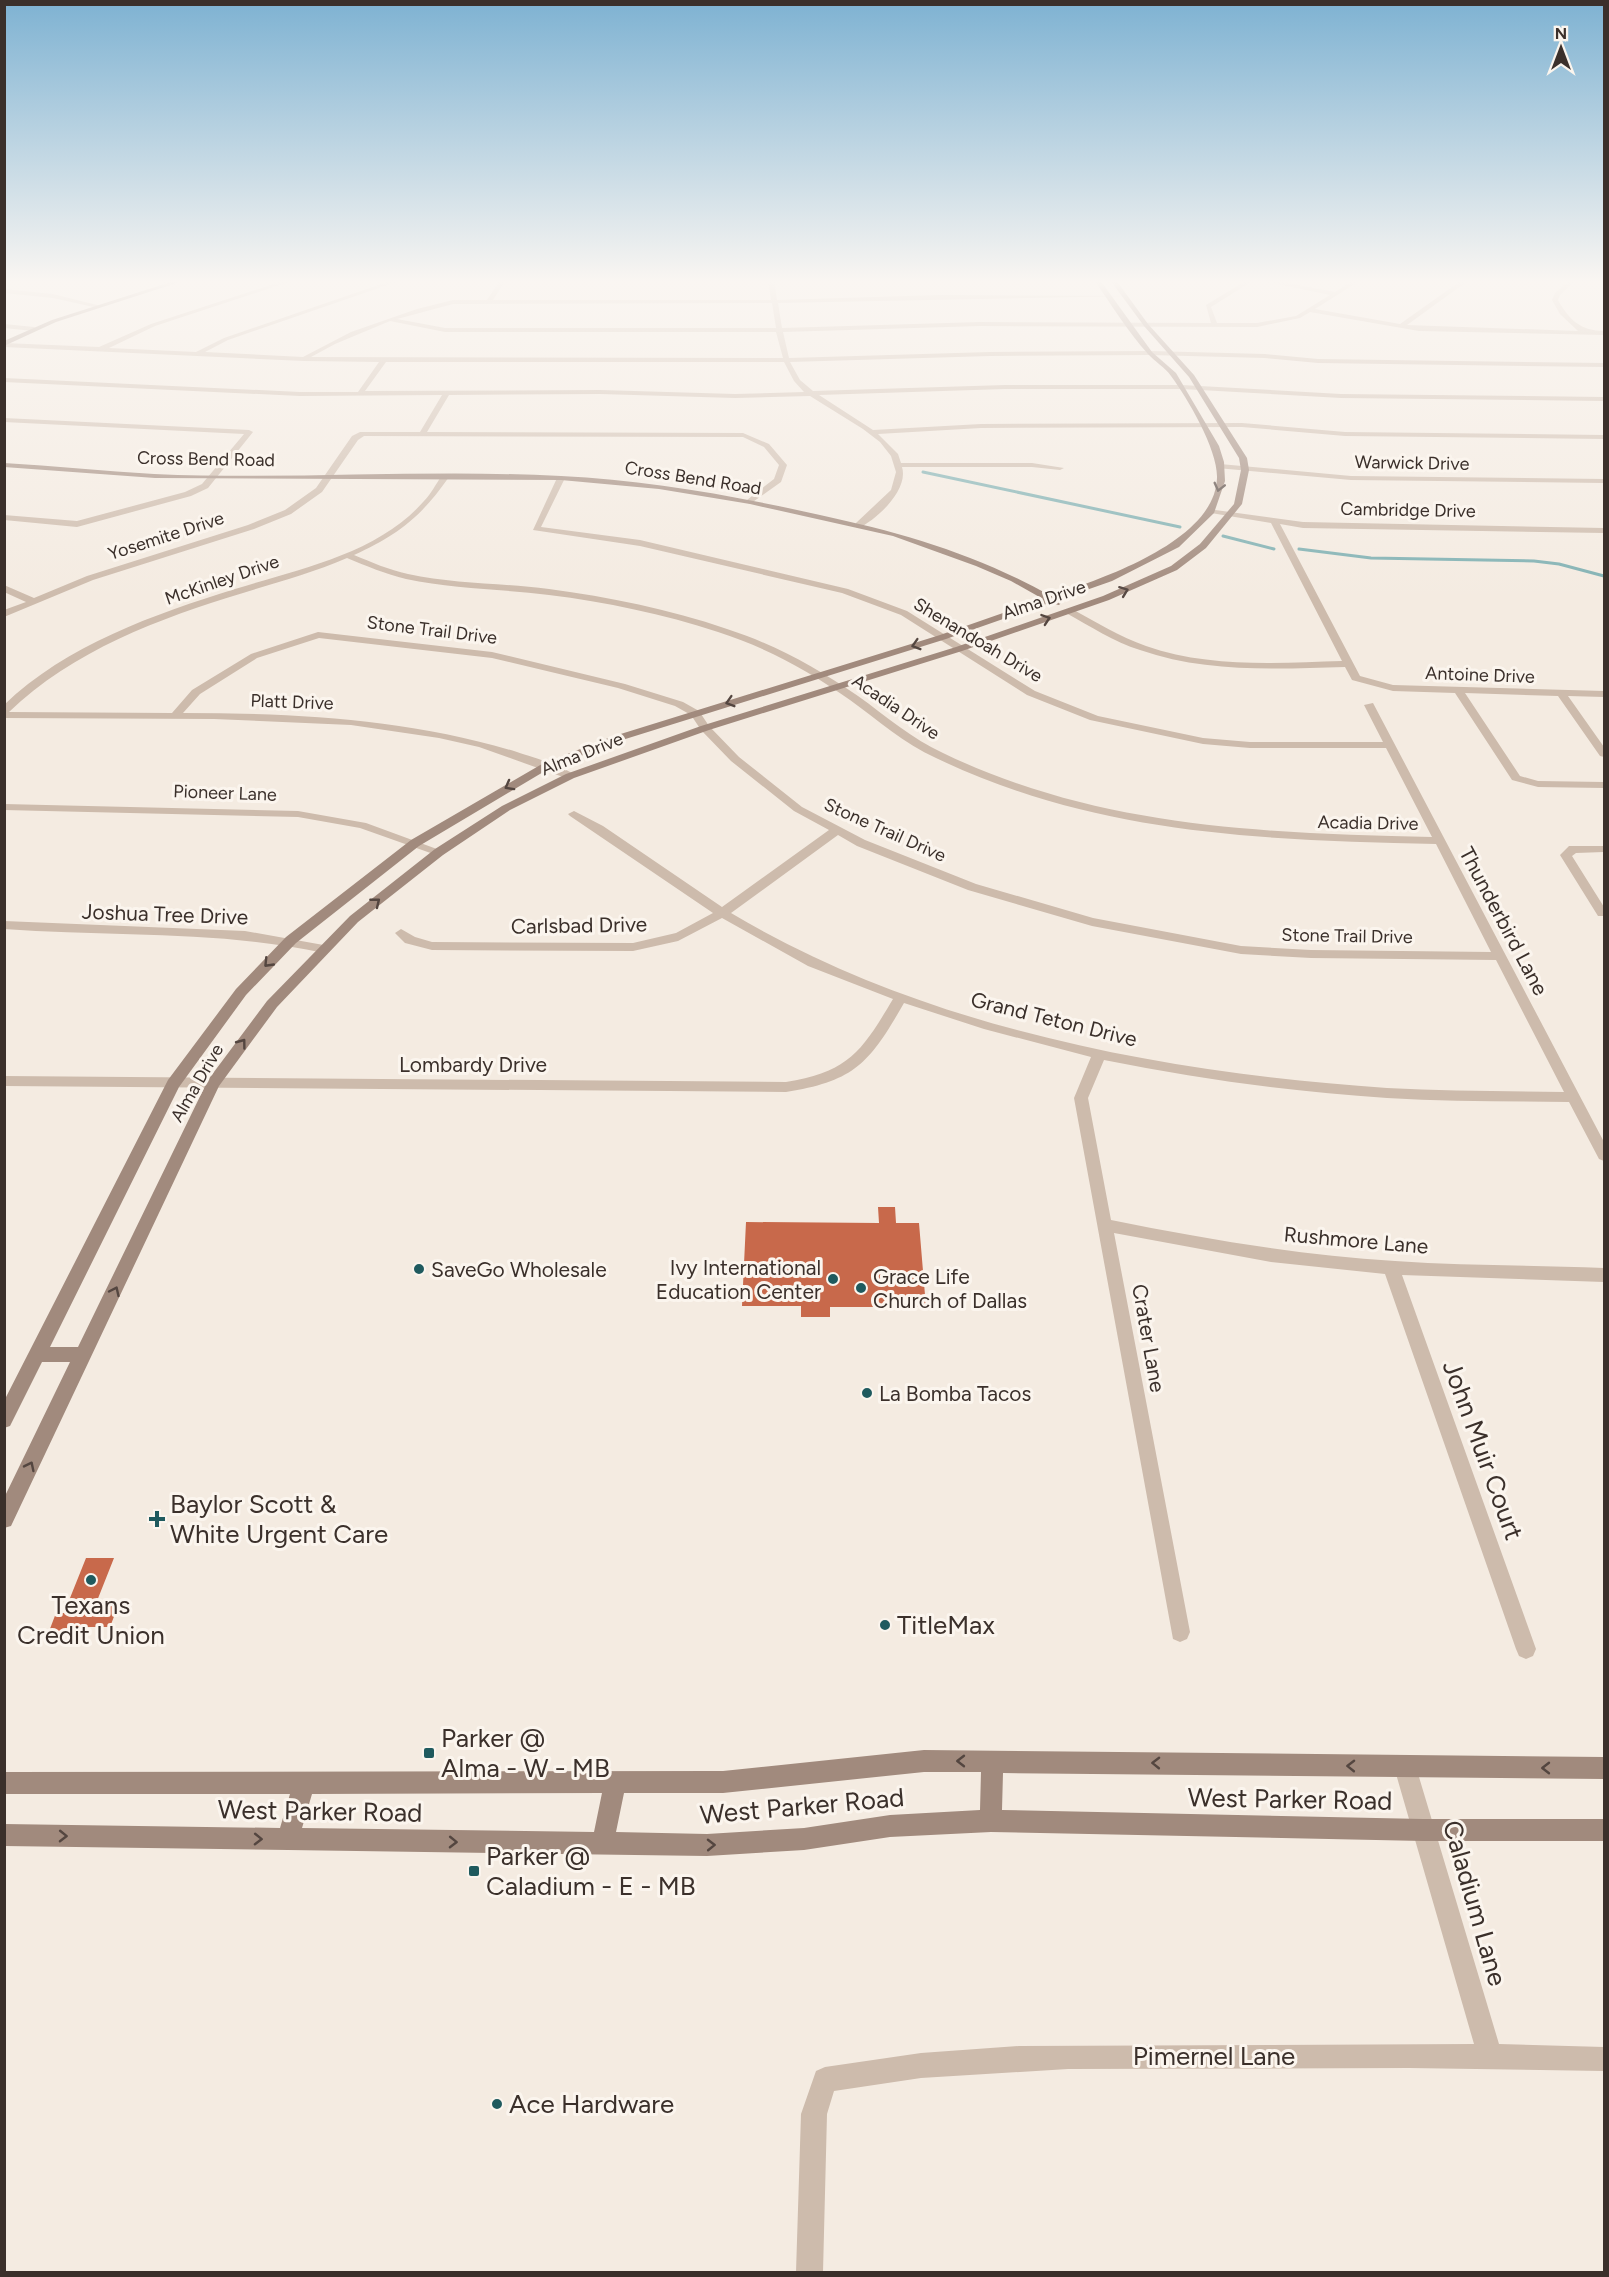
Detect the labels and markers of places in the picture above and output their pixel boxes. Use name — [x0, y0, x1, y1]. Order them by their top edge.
place label: Ivy International Education Center — [656, 1255, 821, 1304]
place label: SaveGo Wholesale — [431, 1257, 607, 1282]
marker: SaveGo Wholesale — [412, 1262, 426, 1276]
place label: Grace Life Church of Dallas — [873, 1264, 1027, 1313]
marker: Ivy International Education Center — [826, 1272, 840, 1286]
marker: Grace Life Church of Dallas — [854, 1281, 868, 1295]
place label: La Bomba Tacos — [879, 1381, 1031, 1406]
marker: La Bomba Tacos — [860, 1386, 874, 1400]
place label: Baylor Scott & White Urgent Care — [170, 1488, 388, 1550]
marker: Baylor Scott & White Urgent Care — [148, 1510, 166, 1528]
marker: Texans Credit Union — [84, 1573, 98, 1587]
place label: Texans Credit Union — [17, 1589, 165, 1651]
place label: TitleMax — [897, 1609, 995, 1641]
marker: TitleMax — [878, 1618, 892, 1632]
place label: Parker @ Alma - W - MB — [441, 1722, 610, 1784]
marker: Parker @ Alma - W - MB — [422, 1746, 436, 1760]
place label: Parker @ Caladium - E - MB — [486, 1840, 696, 1902]
marker: Parker @ Caladium - E - MB — [467, 1864, 481, 1878]
place label: Ace Hardware — [509, 2088, 674, 2120]
marker: Ace Hardware — [490, 2097, 504, 2111]

